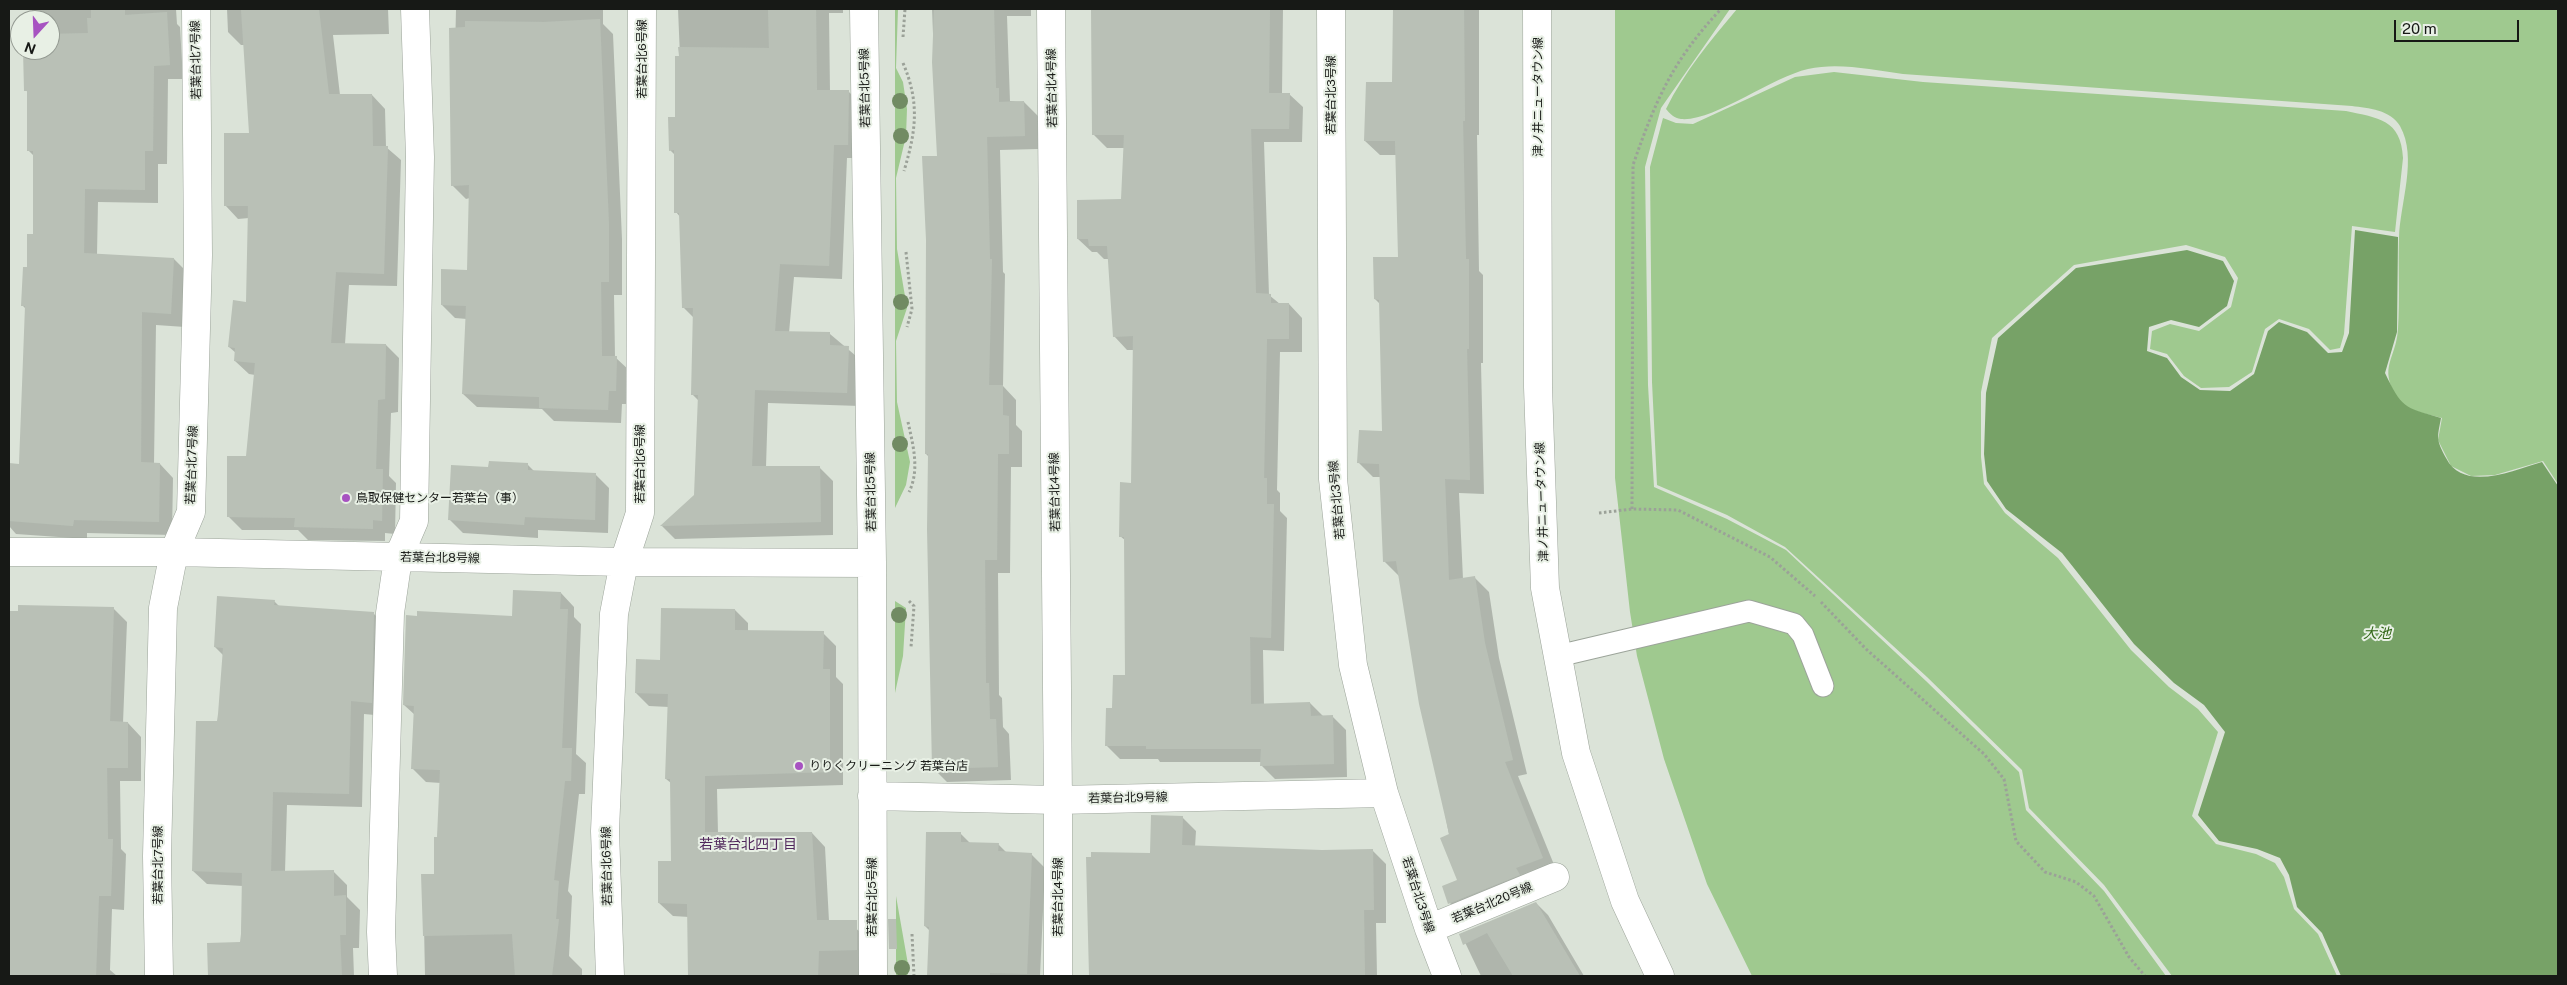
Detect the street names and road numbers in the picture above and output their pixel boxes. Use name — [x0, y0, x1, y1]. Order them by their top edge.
street label: 若葉台北6号線 — [635, 19, 649, 99]
street label: 若葉台北7号線 — [188, 20, 204, 100]
street label: 津ノ井ニュータウン線 — [1531, 37, 1545, 157]
street label: 若葉台北5号線 — [857, 48, 873, 128]
street label: 若葉台北4号線 — [1044, 48, 1060, 128]
street label: 若葉台北3号線 — [1324, 55, 1338, 135]
street label: 若葉台北6号線 — [633, 424, 647, 504]
street label: 若葉台北7号線 — [183, 425, 201, 505]
street label: 津ノ井ニュータウン線 — [1533, 442, 1551, 562]
street label: 若葉台北5号線 — [863, 452, 879, 532]
street label: 若葉台北4号線 — [1047, 452, 1063, 532]
street label: 若葉台北3号線 — [1326, 460, 1348, 540]
street label: 若葉台北8号線 — [400, 550, 480, 566]
street label: 若葉台北9号線 — [1088, 790, 1168, 806]
street label: 若葉台北7号線 — [151, 825, 165, 905]
street label: 若葉台北6号線 — [599, 826, 615, 906]
street label: 若葉台北3号線 — [1399, 855, 1437, 935]
street label: 若葉台北5号線 — [865, 857, 879, 937]
street label: 若葉台北4号線 — [1051, 857, 1065, 937]
street label: 若葉台北20号線 — [1449, 879, 1535, 927]

